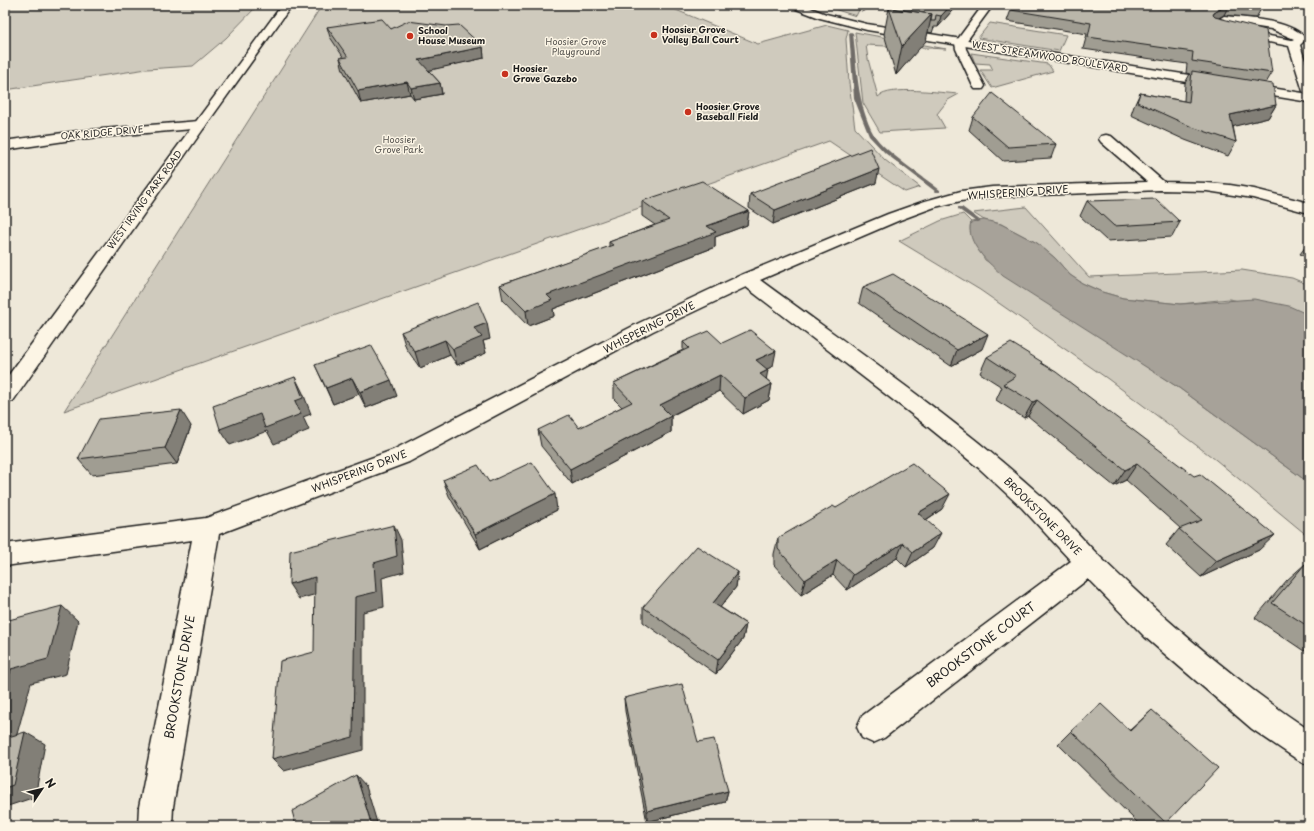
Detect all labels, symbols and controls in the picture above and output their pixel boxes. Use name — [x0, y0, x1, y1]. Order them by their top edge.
place label: Hoosier Grove Volley Ball Court — [662, 22, 739, 46]
place label: School House Museum — [418, 23, 485, 47]
marker: Hoosier Grove Volley Ball Court — [649, 30, 659, 40]
marker: School House Museum — [405, 31, 415, 41]
park label: Hoosier Grove Playground — [546, 34, 607, 58]
street label: WEST STREAMWOOD BOULEVARD — [971, 37, 1129, 75]
place label: Hoosier Grove Gazebo — [513, 61, 578, 85]
marker: Hoosier Grove Gazebo — [500, 69, 510, 79]
place label: Hoosier Grove Baseball Field — [696, 99, 760, 123]
marker: Hoosier Grove Baseball Field — [683, 107, 693, 117]
street label: OAK RIDGE DRIVE — [60, 121, 144, 143]
park label: Hoosier Grove Park — [375, 132, 424, 156]
street label: WEST IRVING PARK ROAD — [103, 147, 185, 252]
street label: WHISPERING DRIVE — [967, 180, 1069, 203]
street label: WHISPERING DRIVE — [600, 297, 697, 356]
street label: WHISPERING DRIVE — [309, 445, 409, 496]
street label: BROOKSTONE DRIVE — [1001, 473, 1086, 558]
street label: BROOKSTONE COURT — [922, 597, 1039, 691]
street label: BROOKSTONE DRIVE — [159, 613, 199, 740]
north arrow — [22, 769, 62, 809]
text: N — [41, 775, 60, 792]

